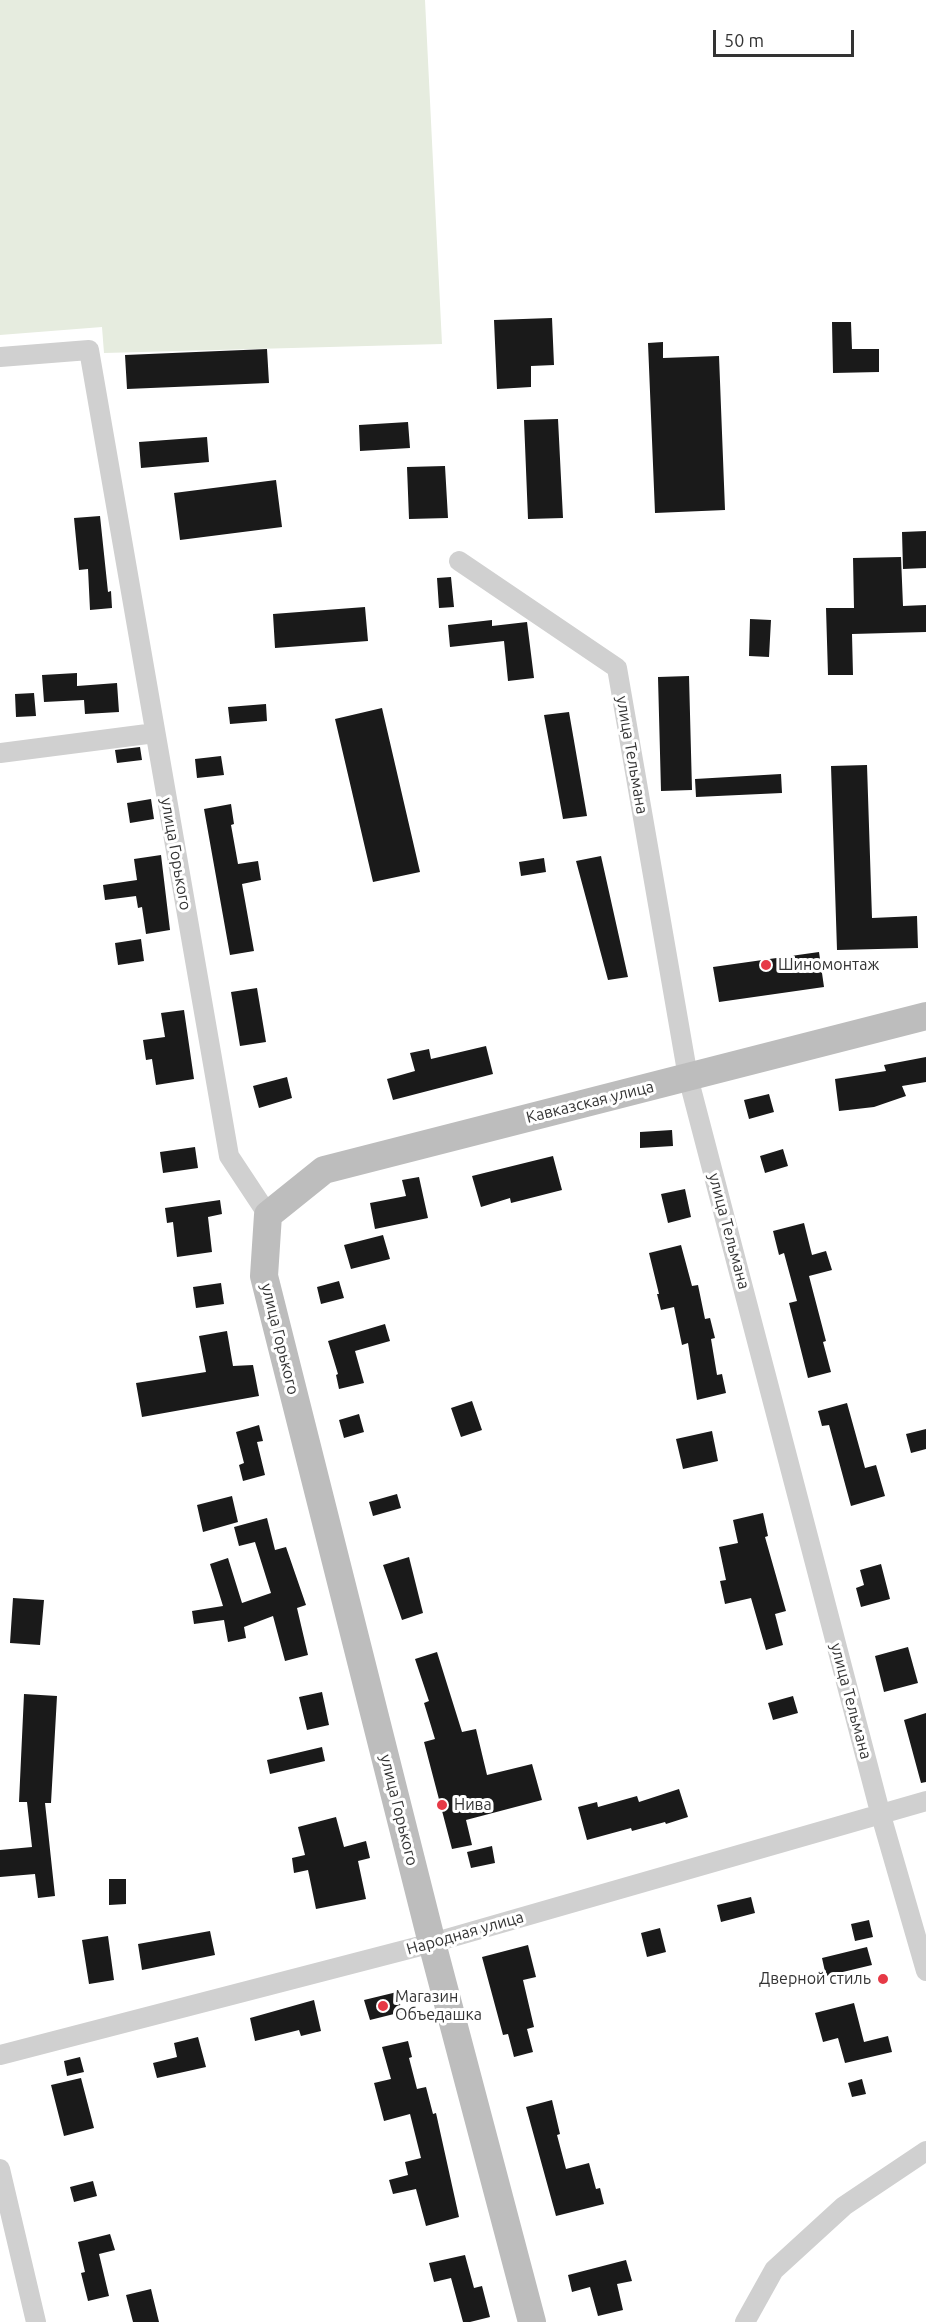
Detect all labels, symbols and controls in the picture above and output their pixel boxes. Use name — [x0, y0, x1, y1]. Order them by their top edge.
scale bar — [716, 18, 857, 56]
text: 50 m — [724, 30, 764, 50]
street label: улица Тельмана — [612, 694, 652, 816]
street label: улица Горького — [157, 796, 195, 912]
place label: Шиномонтаж — [778, 955, 879, 975]
marker: Шиномонтаж — [759, 958, 773, 972]
street label: Кавказская улица — [524, 1077, 656, 1127]
street label: улица Тельмана — [704, 1171, 754, 1291]
street label: улица Горького — [257, 1281, 303, 1397]
street label: улица Тельмана — [826, 1641, 876, 1761]
street label: улица Горького — [376, 1752, 422, 1868]
place label: Нива — [454, 1795, 492, 1815]
marker: Нива — [435, 1798, 449, 1812]
street label: Народная улица — [404, 1907, 526, 1959]
place label: Дверной стиль — [759, 1969, 871, 1989]
marker: Дверной стиль — [876, 1972, 890, 1986]
place label: Магазин Объедашка — [395, 1987, 482, 2025]
marker: Магазин Объедашка — [376, 1999, 390, 2013]

